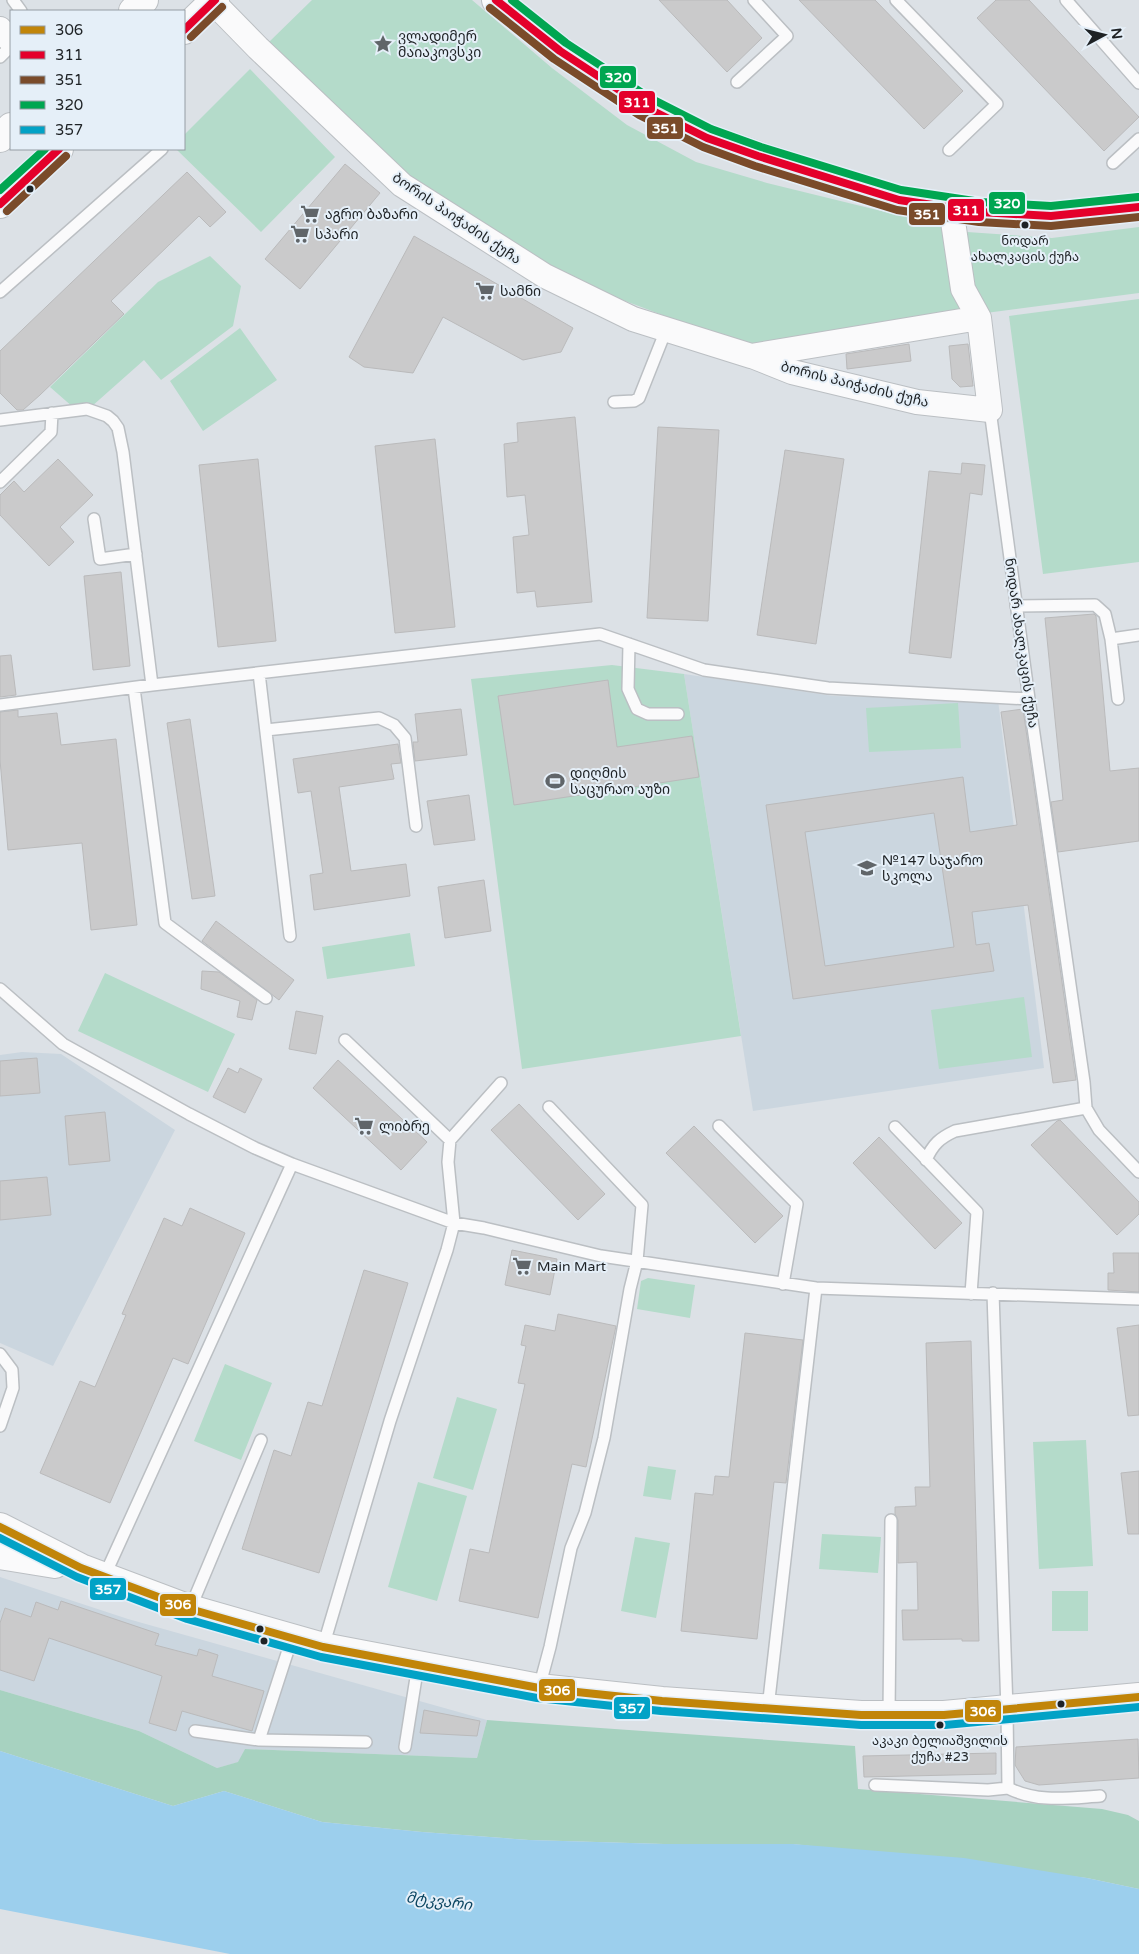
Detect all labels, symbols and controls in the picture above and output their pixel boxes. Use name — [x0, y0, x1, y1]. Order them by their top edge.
legend — [10, 10, 185, 150]
north arrow — [1079, 10, 1129, 60]
text: 306 — [55, 21, 83, 39]
text: N — [1107, 27, 1126, 40]
place label: ვლადიმერ მაიაკოვსკი — [398, 28, 481, 61]
place icon: ვლადიმერ მაიაკოვსკი — [372, 33, 394, 55]
text: 311 — [55, 46, 83, 64]
line badge: 320 — [599, 65, 637, 89]
text: 320 — [605, 69, 631, 86]
text: 351 — [55, 71, 83, 89]
line badge: 311 — [618, 90, 656, 114]
text: 311 — [624, 94, 650, 111]
text: 320 — [55, 96, 83, 114]
line badge: 351 — [646, 116, 684, 140]
text: 351 — [652, 120, 678, 137]
text: 357 — [55, 121, 83, 139]
street label: ბორის პაიჭაძის ქუჩა — [389, 169, 524, 268]
unlabelled marker — [25, 184, 35, 194]
line badge: 320 — [988, 191, 1026, 215]
text: 320 — [994, 195, 1020, 212]
line badge: 311 — [947, 198, 985, 222]
line badge: 351 — [908, 202, 946, 226]
text: 311 — [953, 202, 979, 219]
supermarket icon: აგრო ბაზარი — [299, 203, 321, 225]
place label: აგრო ბაზარი — [325, 206, 418, 223]
text: 351 — [914, 206, 940, 223]
marker: ნოდარ ახალკაცის ქუჩა — [1020, 220, 1030, 230]
supermarket icon: სპარი — [289, 223, 311, 245]
place label: სპარი — [315, 226, 358, 243]
place label: ნოდარ ახალკაცის ქუჩა — [971, 233, 1079, 265]
supermarket icon: სამნი — [474, 280, 496, 302]
place label: სამნი — [500, 283, 541, 300]
street label: ბორის პაიჭაძის ქუჩა — [779, 358, 931, 411]
street label: ნოდარ ახალკაცის ქუჩა — [1001, 557, 1042, 729]
place label: დიღმის საცურაო აუზი — [570, 765, 670, 798]
sports icon: დიღმის საცურაო აუზი — [544, 770, 566, 792]
place label: №147 საჯარო სკოლა — [882, 852, 983, 885]
school or university icon: №147 საჯარო სკოლა — [856, 857, 878, 879]
supermarket icon: ლიბრე — [353, 1115, 375, 1137]
place label: ლიბრე — [379, 1118, 430, 1135]
supermarket icon: Main Mart — [511, 1255, 533, 1277]
place label: Main Mart — [537, 1258, 607, 1275]
line badge: 357 — [89, 1577, 127, 1601]
text: 357 — [95, 1581, 121, 1598]
line badge: 306 — [159, 1593, 197, 1617]
text: 306 — [165, 1596, 191, 1613]
unlabelled marker — [255, 1624, 265, 1634]
unlabelled marker — [259, 1636, 269, 1646]
line badge: 306 — [538, 1678, 576, 1702]
text: 306 — [544, 1682, 570, 1699]
line badge: 357 — [613, 1696, 651, 1720]
line badge: 306 — [964, 1699, 1002, 1723]
unlabelled marker — [1056, 1699, 1066, 1709]
text: 357 — [619, 1700, 645, 1717]
text: 306 — [970, 1703, 996, 1720]
marker: აკაკი ბელიაშვილის ქუჩა #23 — [935, 1720, 945, 1730]
place label: აკაკი ბელიაშვილის ქუჩა #23 — [872, 1733, 1008, 1765]
water label: მტკვარი — [405, 1888, 474, 1914]

